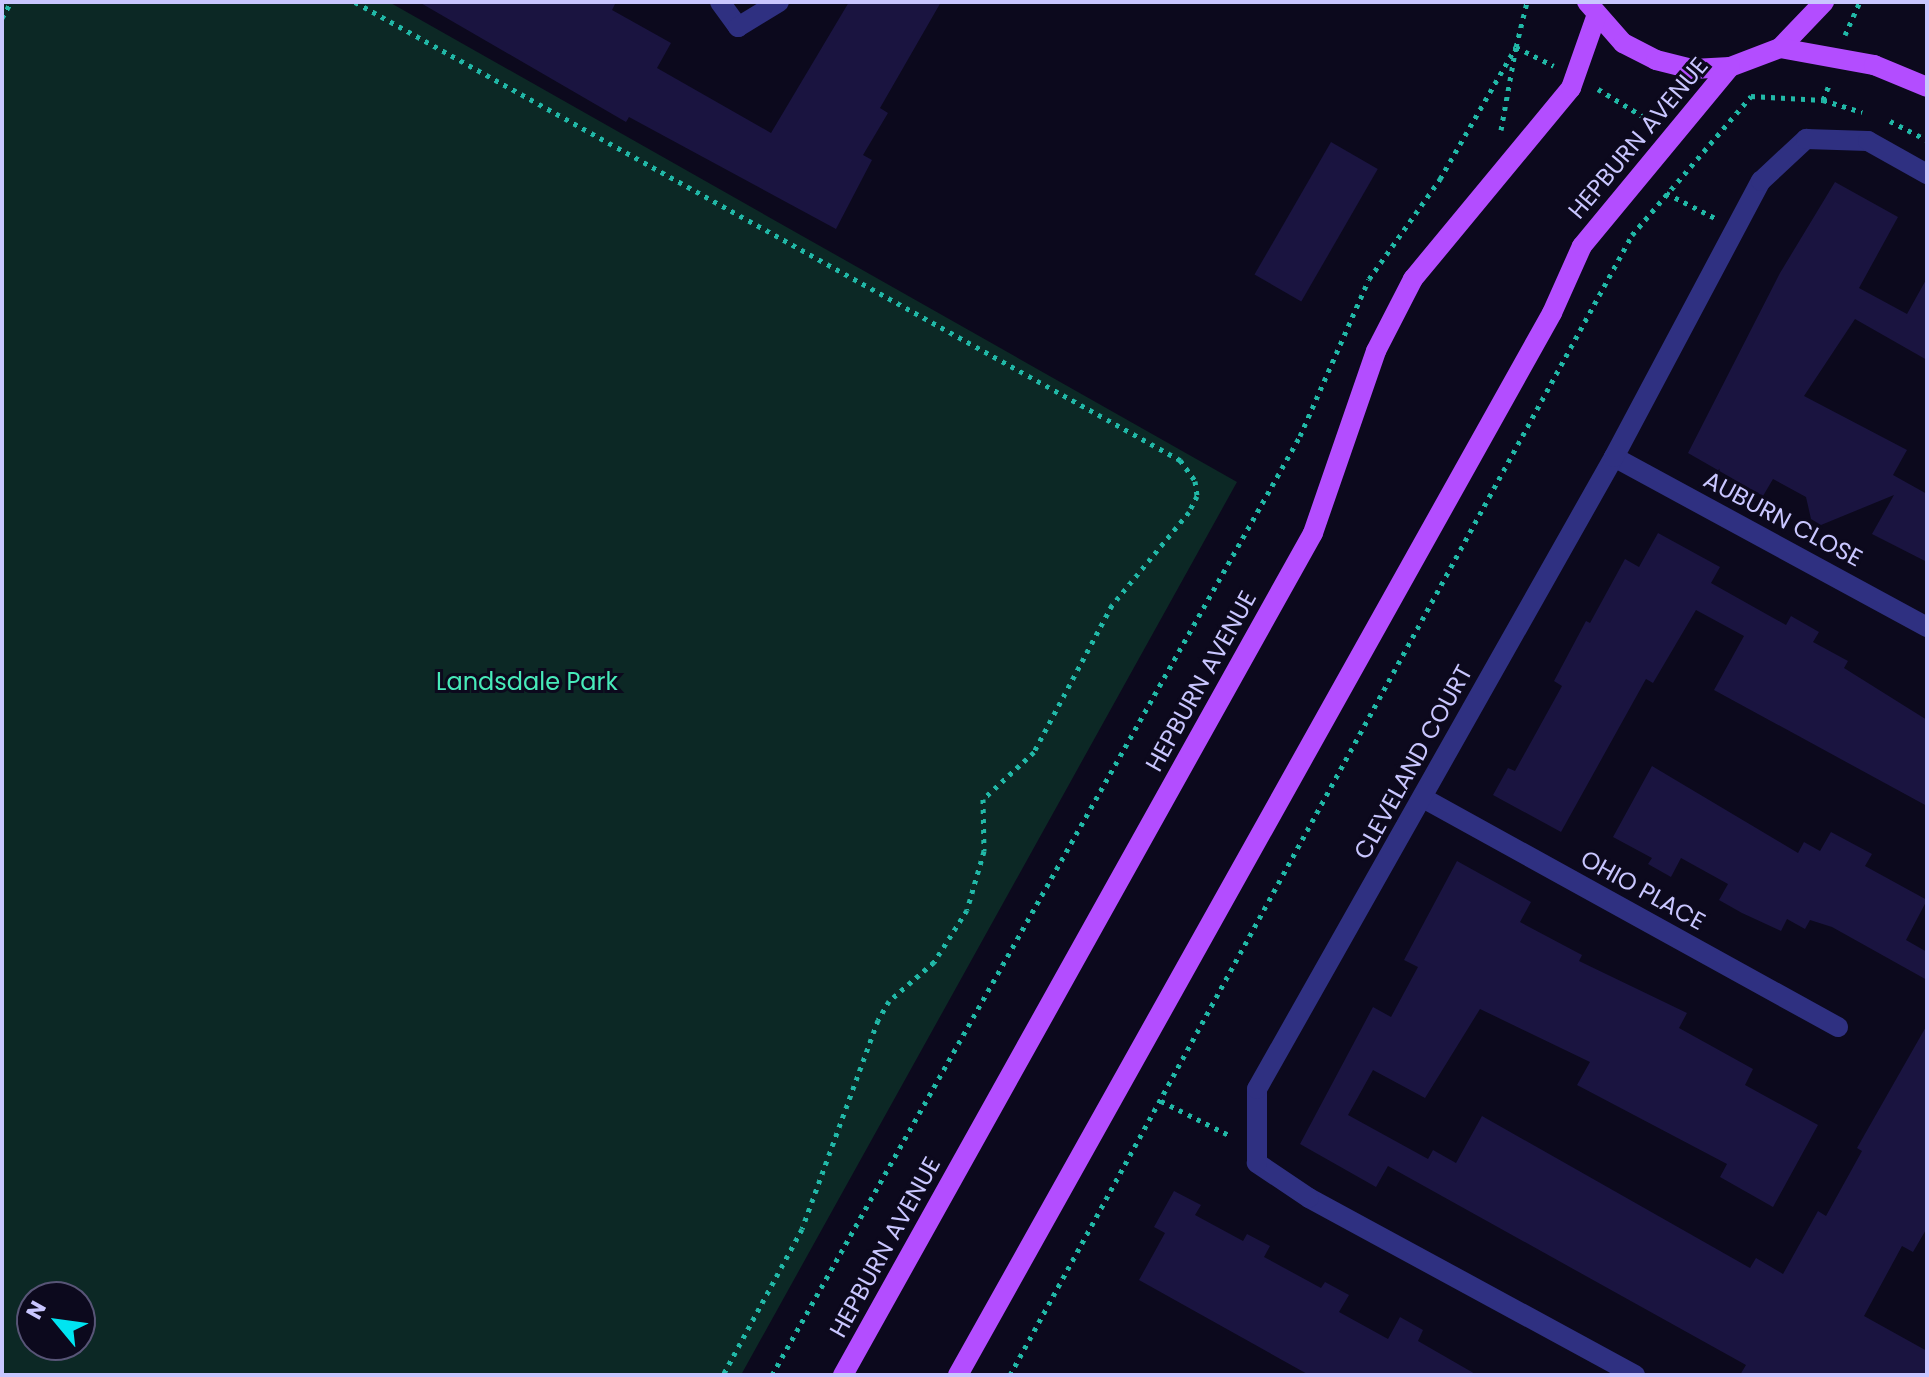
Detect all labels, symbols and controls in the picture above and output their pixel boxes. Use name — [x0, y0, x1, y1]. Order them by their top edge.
street label: HEPBURN AVENUE — [1562, 51, 1714, 225]
street label: AUBURN CLOSE — [1699, 465, 1867, 573]
street label: HEPBURN AVENUE — [1140, 586, 1262, 776]
street label: CLEVELAND COURT — [1348, 660, 1478, 864]
park label: Landsdale Park — [436, 668, 618, 696]
street label: OHIO PLACE — [1576, 844, 1710, 936]
street label: HEPBURN AVENUE — [824, 1152, 946, 1342]
north arrow — [16, 1281, 96, 1361]
text: N — [19, 1295, 54, 1325]

